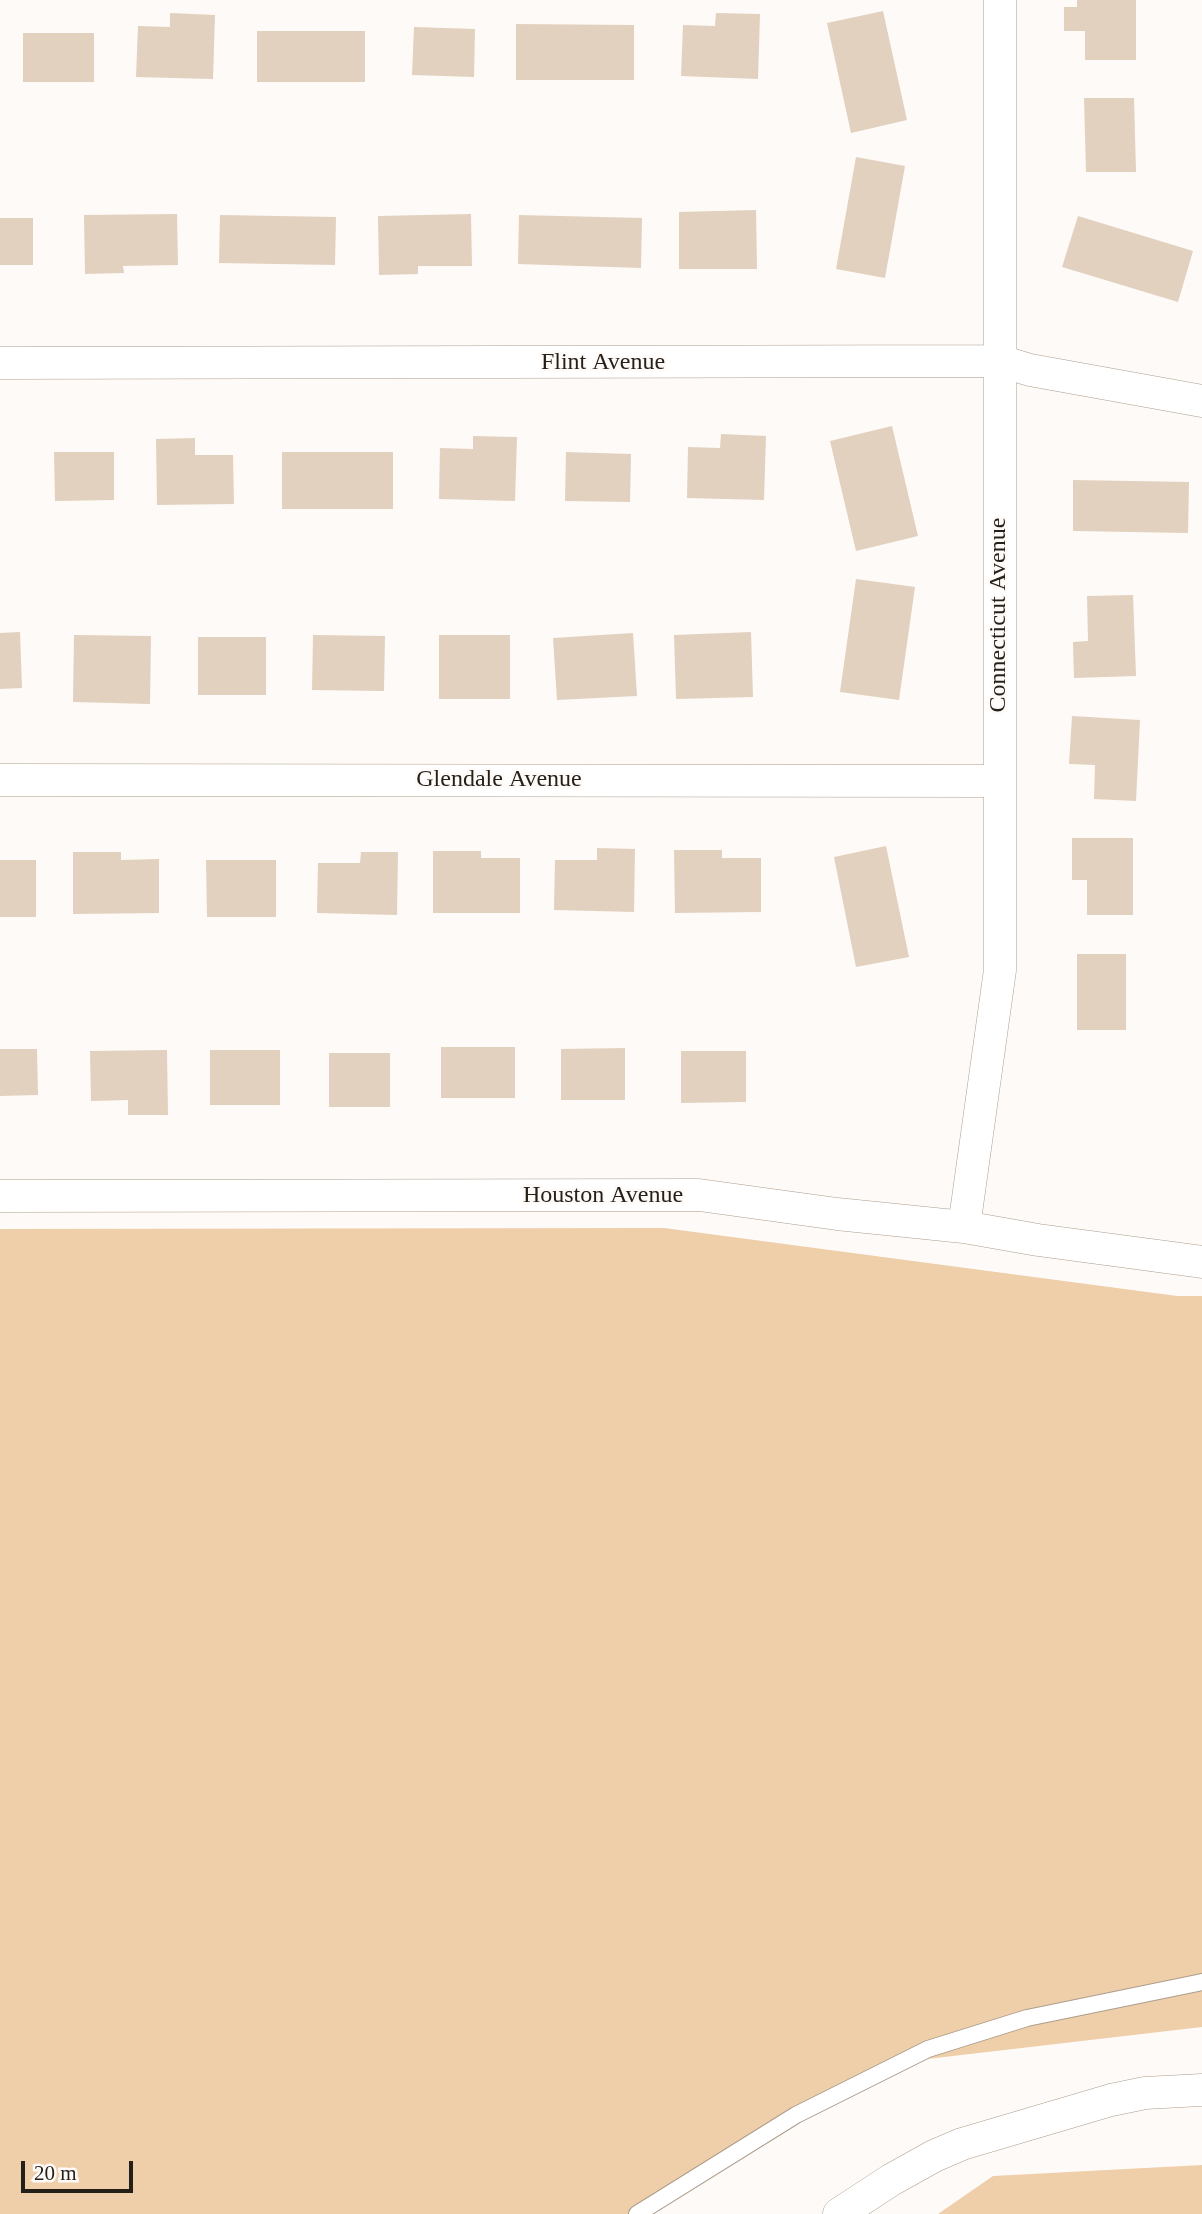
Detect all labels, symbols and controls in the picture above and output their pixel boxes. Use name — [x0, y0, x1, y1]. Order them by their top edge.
street label: Flint Avenue — [541, 349, 665, 377]
street label: Connecticut Avenue — [985, 518, 1013, 712]
street label: Glendale Avenue — [416, 766, 582, 794]
street label: Houston Avenue — [523, 1182, 683, 1210]
scale bar — [24, 2148, 136, 2192]
text: 20 m — [34, 2161, 77, 2185]

